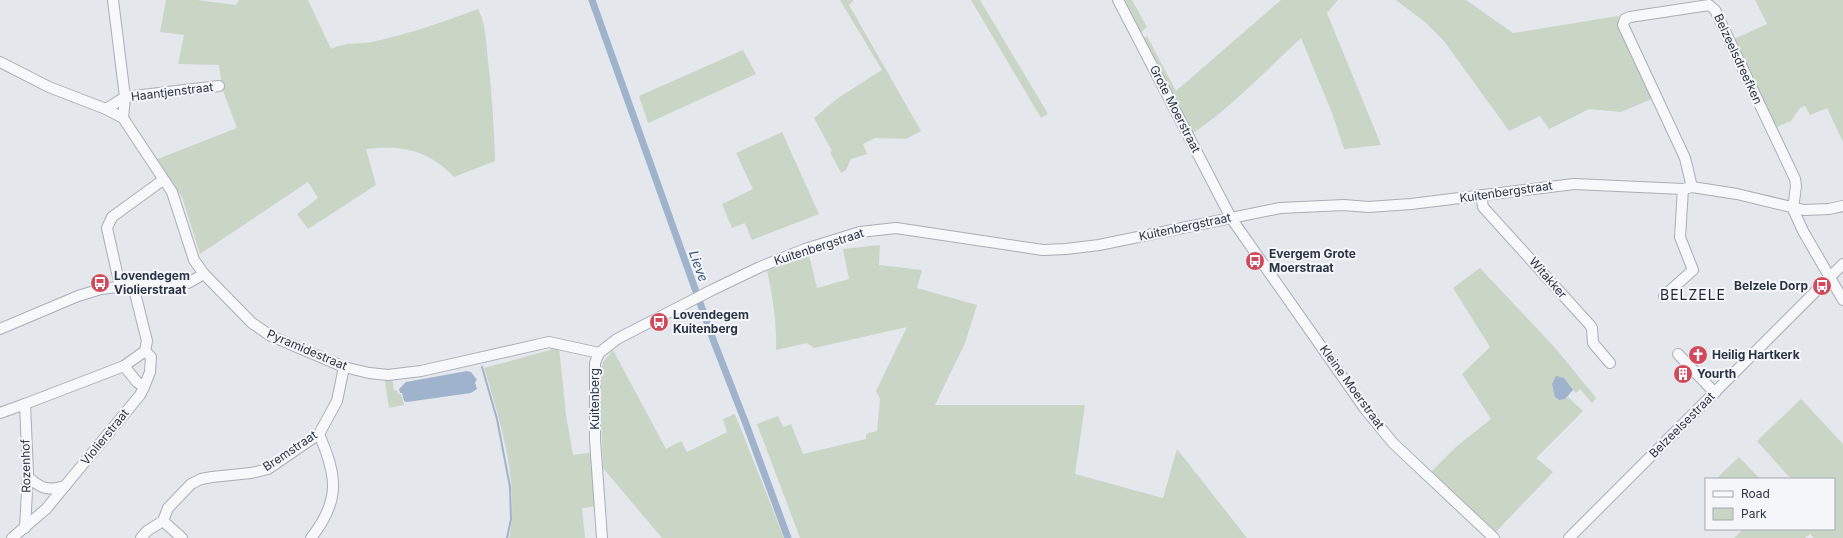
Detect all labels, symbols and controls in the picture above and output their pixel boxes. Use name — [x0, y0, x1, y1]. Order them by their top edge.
street label: Belzeelsdreefken — [1711, 11, 1766, 106]
street label: Grote Moerstraat — [1147, 62, 1204, 155]
street label: Haantjenstraat — [130, 79, 214, 104]
street label: Kuitenbergstraat — [1458, 178, 1553, 205]
street label: Kuitenbergstraat — [1137, 209, 1232, 244]
street label: Kuitenbergstraat — [772, 225, 866, 268]
place label: Evergem Grote Moerstraat — [1269, 246, 1356, 275]
water label: Lieve — [686, 248, 712, 284]
bus stop icon: Evergem Grote Moerstraat — [1244, 250, 1266, 272]
street label: Witakker — [1526, 254, 1571, 302]
place label: Lovendegem Violierstraat — [114, 268, 190, 297]
bus stop icon: Lovendegem Violierstraat — [89, 272, 111, 294]
bus stop icon: Belzele Dorp — [1811, 275, 1833, 297]
place label: Belzele Dorp — [1734, 278, 1808, 293]
district label: BELZELE — [1660, 286, 1726, 303]
place label: Lovendegem Kuitenberg — [673, 307, 749, 336]
bus stop icon: Lovendegem Kuitenberg — [648, 311, 670, 333]
street label: Pyramidestraat — [265, 326, 350, 373]
street label: Kleine Moerstraat — [1317, 342, 1388, 432]
church icon: Heilig Hartkerk — [1687, 344, 1709, 366]
place label: Heilig Hartkerk — [1712, 347, 1800, 362]
building icon: Yourth — [1672, 363, 1694, 385]
place label: Yourth — [1697, 366, 1736, 381]
street label: Kuitenberg — [587, 368, 602, 430]
street label: Belzeelsestraat — [1646, 389, 1718, 461]
street label: Violierstraat — [77, 406, 132, 468]
street label: Bremstraat — [260, 427, 320, 474]
street label: Rozenhof — [18, 438, 33, 493]
legend — [1705, 478, 1835, 530]
text: Road — [1741, 486, 1770, 501]
text: Park — [1741, 506, 1767, 521]

